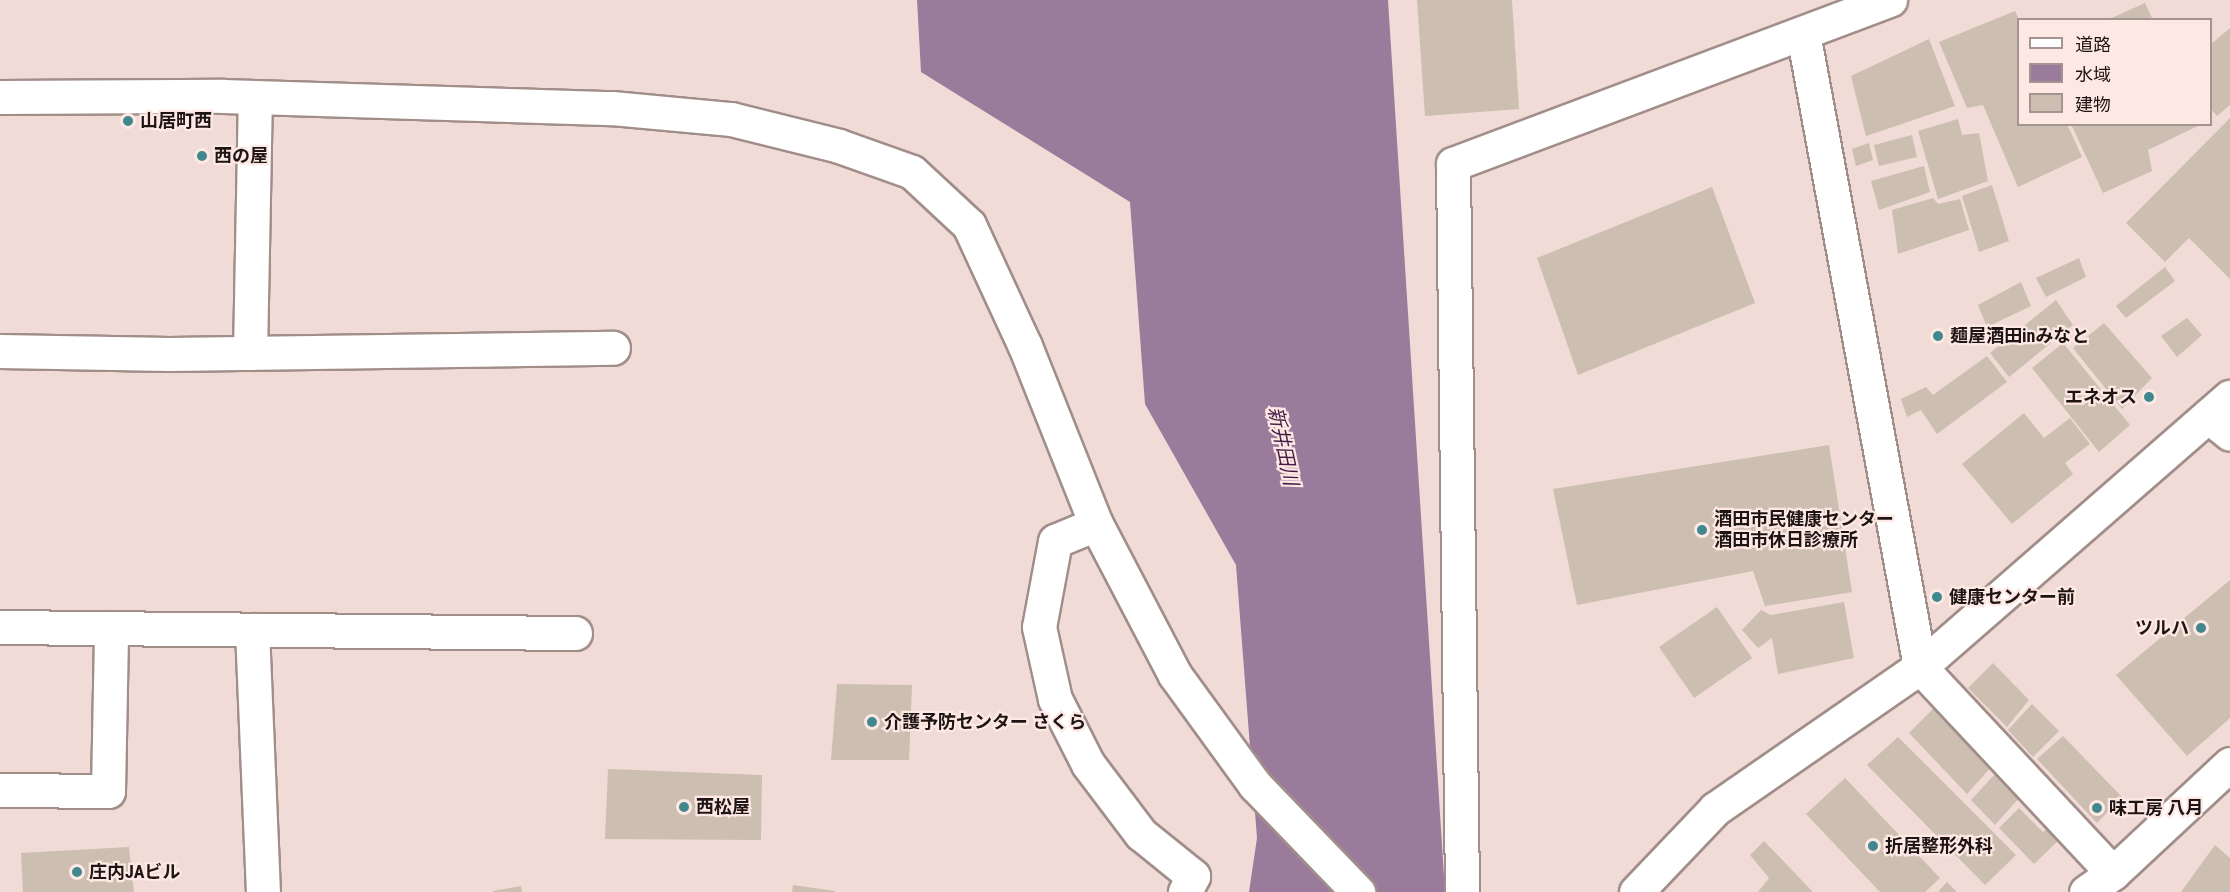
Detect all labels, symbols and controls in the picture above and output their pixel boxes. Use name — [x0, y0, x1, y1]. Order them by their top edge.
legend — [2017, 18, 2212, 126]
text: 道路 — [2075, 34, 2111, 55]
text: 水域 — [2075, 64, 2111, 85]
text: 建物 — [2075, 94, 2111, 115]
place label: 山居町西 — [140, 110, 212, 132]
marker: 山居町西 — [121, 114, 135, 128]
place label: 西の屋 — [214, 145, 268, 167]
marker: 西の屋 — [195, 149, 209, 163]
place label: 麺屋酒田inみなと — [1950, 325, 2089, 347]
marker: 麺屋酒田inみなと — [1931, 329, 1945, 343]
place label: エネオス — [2065, 386, 2137, 408]
marker: エネオス — [2142, 390, 2156, 404]
water label: 新井田川 — [1263, 404, 1303, 488]
place label: 酒田市民健康センター 酒田市休日診療所 — [1714, 509, 1894, 552]
marker: 酒田市民健康センター 酒田市休日診療所 — [1695, 523, 1709, 537]
place label: 健康センター前 — [1949, 586, 2075, 608]
marker: 健康センター前 — [1930, 590, 1944, 604]
place label: ツルハ — [2135, 617, 2189, 639]
marker: ツルハ — [2194, 621, 2208, 635]
place label: 介護予防センター さくら — [884, 711, 1086, 733]
marker: 介護予防センター さくら — [865, 715, 879, 729]
place label: 西松屋 — [696, 796, 750, 818]
place label: 味工房 八月 — [2109, 797, 2203, 819]
marker: 西松屋 — [677, 800, 691, 814]
marker: 味工房 八月 — [2090, 801, 2104, 815]
place label: 折居整形外科 — [1885, 835, 1993, 857]
marker: 折居整形外科 — [1866, 839, 1880, 853]
place label: 庄内JAビル — [89, 861, 180, 883]
marker: 庄内JAビル — [70, 865, 84, 879]

